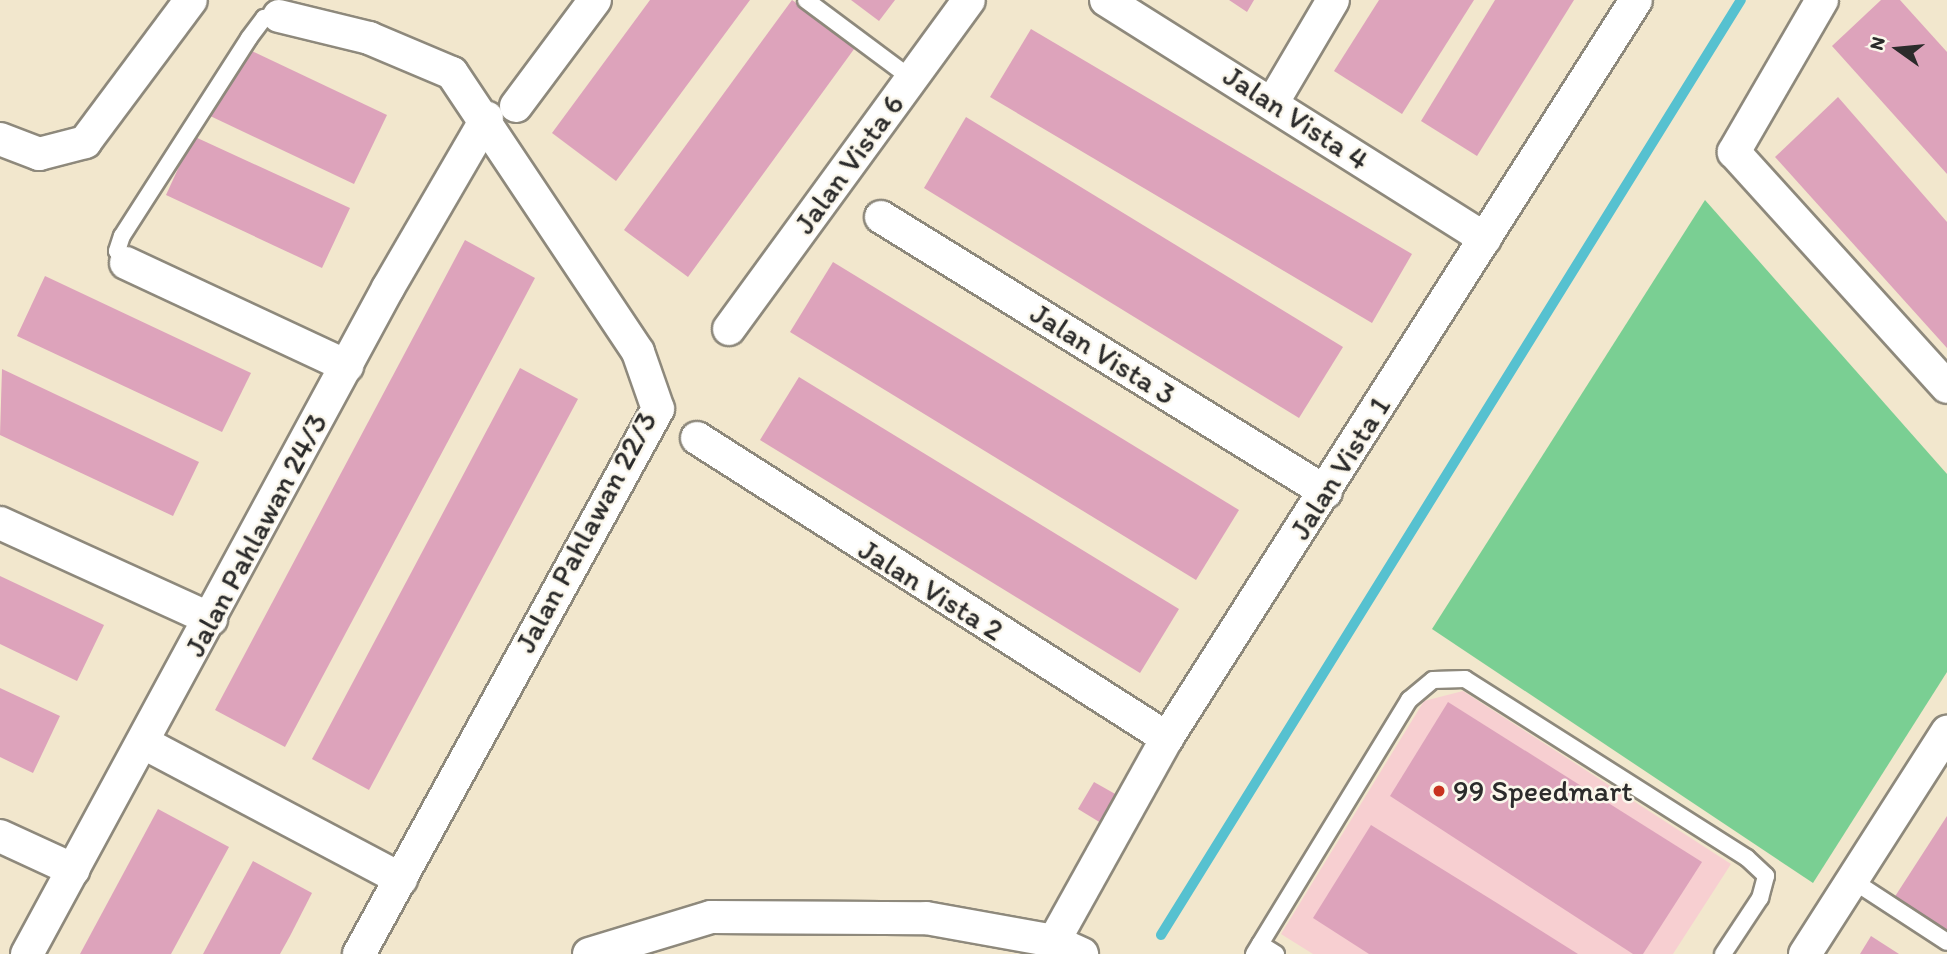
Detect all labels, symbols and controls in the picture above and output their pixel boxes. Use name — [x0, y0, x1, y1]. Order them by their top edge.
north arrow — [1863, 14, 1933, 84]
text: N — [1864, 34, 1890, 53]
street label: Jalan Vista 4 — [1217, 58, 1375, 178]
street label: Jalan Vista 6 — [787, 88, 911, 240]
street label: Jalan Vista 3 — [1024, 295, 1182, 413]
street label: Jalan Vista 1 — [1282, 390, 1398, 546]
street label: Jalan Pahlawan 22/3 — [507, 406, 665, 658]
street label: Jalan Pahlawan 24/3 — [177, 408, 335, 662]
street label: Jalan Vista 2 — [852, 532, 1010, 648]
place label: 99 Speedmart — [1453, 773, 1632, 809]
marker: 99 Speedmart — [1431, 783, 1447, 799]

